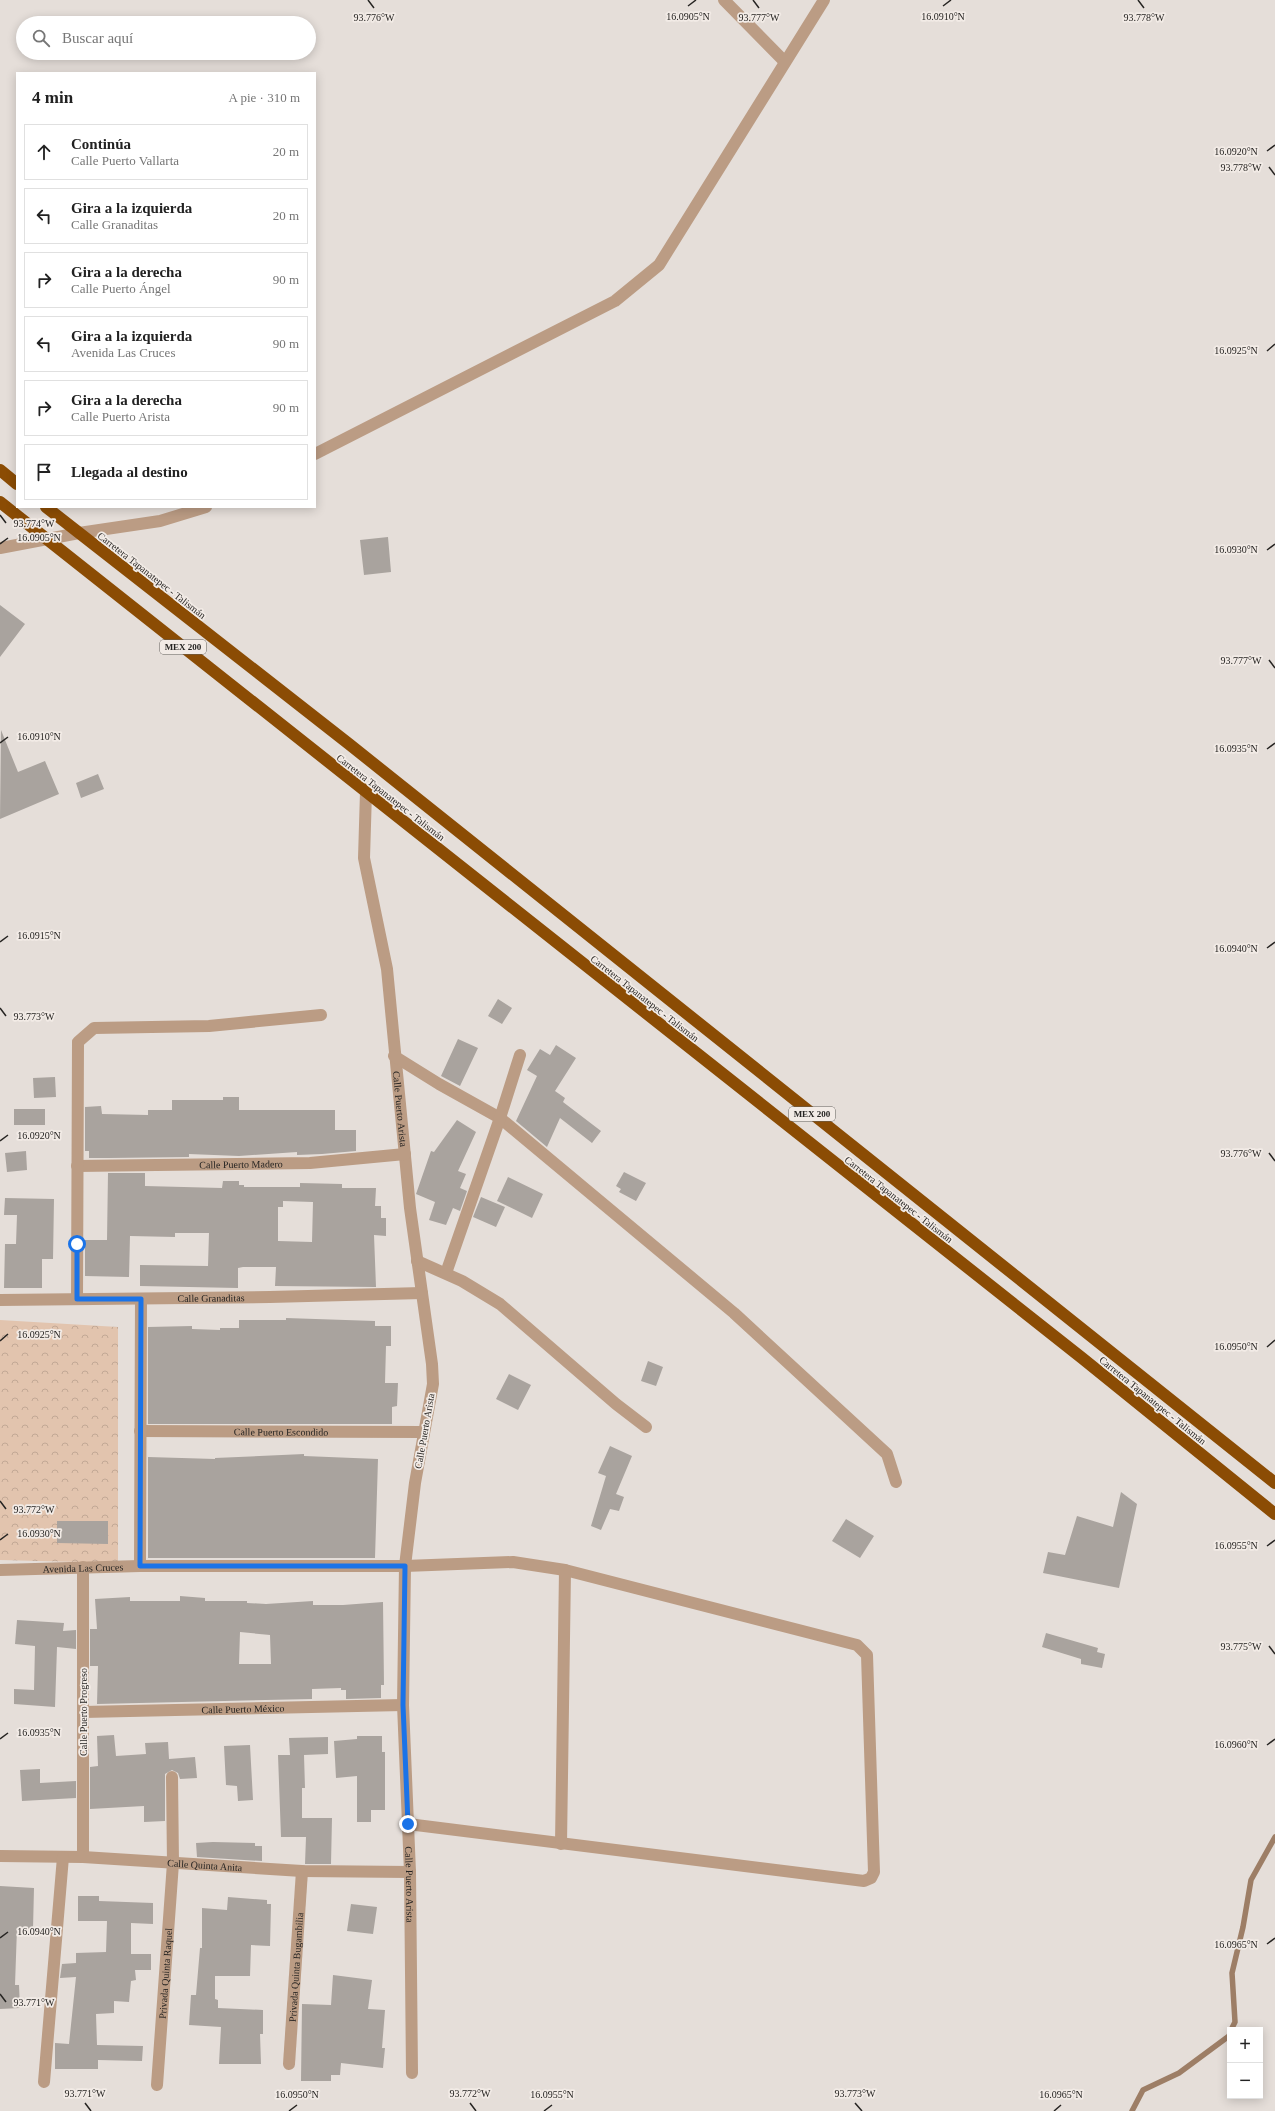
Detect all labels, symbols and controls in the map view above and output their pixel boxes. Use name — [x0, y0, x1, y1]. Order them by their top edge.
text: 16.0905°N — [666, 11, 710, 22]
text: 16.0910°N — [921, 11, 965, 22]
text: 93.776°W — [354, 12, 395, 23]
text: 93.777°W — [739, 12, 780, 23]
text: 93.778°W — [1124, 12, 1165, 23]
search box — [16, 16, 316, 60]
icon: search — [30, 27, 52, 49]
text: Buscar aquí — [62, 30, 133, 46]
text: 4 min — [32, 88, 73, 107]
text: A pie · 310 m — [229, 90, 300, 105]
text: Continúa — [71, 136, 131, 152]
icon: ahead — [33, 141, 55, 163]
text: 20 m — [273, 144, 299, 159]
text: 16.0920°N — [1214, 146, 1258, 157]
text: Calle Puerto Vallarta — [71, 153, 179, 168]
text: 93.778°W — [1221, 162, 1262, 173]
text: Gira a la izquierda — [71, 200, 192, 216]
icon: left — [33, 205, 55, 227]
text: 20 m — [273, 208, 299, 223]
text: Calle Granaditas — [71, 217, 158, 232]
text: Gira a la derecha — [71, 264, 182, 280]
icon: right — [33, 269, 55, 291]
text: 90 m — [273, 272, 299, 287]
text: Calle Puerto Ángel — [71, 281, 171, 296]
text: Gira a la izquierda — [71, 328, 192, 344]
icon: left — [33, 333, 55, 355]
text: 90 m — [273, 336, 299, 351]
text: Avenida Las Cruces — [71, 345, 175, 360]
text: 16.0925°N — [1214, 345, 1258, 356]
text: Gira a la derecha — [71, 392, 182, 408]
icon: right — [33, 397, 55, 419]
text: 90 m — [273, 400, 299, 415]
text: Calle Puerto Arista — [71, 409, 170, 424]
icon: arrive — [33, 461, 55, 483]
text: Llegada al destino — [71, 464, 188, 480]
text: 93.774°W — [14, 518, 55, 529]
street label: Carretera Tapanatepec - Talismán — [96, 530, 208, 621]
text: 16.0905°N — [17, 532, 61, 543]
text: 16.0930°N — [1214, 544, 1258, 555]
road number: MEX 200 — [160, 640, 206, 654]
text: 93.777°W — [1221, 655, 1262, 666]
text: 16.0910°N — [17, 731, 61, 742]
text: 16.0935°N — [1214, 743, 1258, 754]
street label: Carretera Tapanatepec - Talismán — [335, 752, 447, 843]
text: 16.0915°N — [17, 930, 61, 941]
text: 16.0940°N — [1214, 943, 1258, 954]
street label: Carretera Tapanatepec - Talismán — [589, 953, 701, 1044]
text: 93.773°W — [14, 1011, 55, 1022]
street label: Calle Puerto Arista — [391, 1071, 409, 1148]
road number: MEX 200 — [789, 1107, 835, 1121]
text: 16.0920°N — [17, 1130, 61, 1141]
text: 93.776°W — [1221, 1148, 1262, 1159]
street label: Carretera Tapanatepec - Talismán — [843, 1154, 955, 1245]
street label: Calle Puerto Madero — [199, 1158, 283, 1170]
route start — [68, 1235, 86, 1253]
street label: Calle Granaditas — [177, 1292, 245, 1304]
text: 16.0925°N — [17, 1329, 61, 1340]
text: 16.0950°N — [1214, 1341, 1258, 1352]
street label: Carretera Tapanatepec - Talismán — [1097, 1354, 1208, 1447]
street label: Calle Puerto Arista — [412, 1392, 437, 1470]
street label: Calle Puerto Escondido — [234, 1426, 328, 1438]
text: 93.772°W — [14, 1504, 55, 1515]
text: 16.0930°N — [17, 1528, 61, 1539]
text: 16.0955°N — [1214, 1540, 1258, 1551]
street label: Avenida Las Cruces — [43, 1561, 123, 1575]
text: 93.775°W — [1221, 1641, 1262, 1652]
street label: Calle Puerto Progreso — [78, 1668, 89, 1756]
street label: Calle Puerto México — [201, 1703, 285, 1715]
text: 16.0935°N — [17, 1727, 61, 1738]
text: 16.0960°N — [1214, 1739, 1258, 1750]
route end — [399, 1815, 417, 1833]
street label: Calle Puerto Arista — [403, 1846, 416, 1923]
street label: Calle Quinta Anita — [167, 1857, 243, 1873]
street label: Privada Quinta Bugambilia — [287, 1912, 305, 2022]
text: 16.0940°N — [17, 1926, 61, 1937]
street label: Privada Quinta Raquel — [157, 1927, 174, 2019]
text: 16.0965°N — [1214, 1939, 1258, 1950]
text: 93.771°W — [14, 1997, 55, 2008]
map controls — [1227, 2027, 1263, 2099]
button: + — [1227, 2027, 1263, 2063]
button: − — [1227, 2063, 1263, 2099]
text: 93.771°W — [65, 2088, 106, 2099]
text: 93.772°W — [450, 2088, 491, 2099]
text: 93.773°W — [835, 2088, 876, 2099]
text: 16.0950°N — [275, 2089, 319, 2100]
text: 16.0955°N — [530, 2089, 574, 2100]
text: 16.0965°N — [1039, 2089, 1083, 2100]

